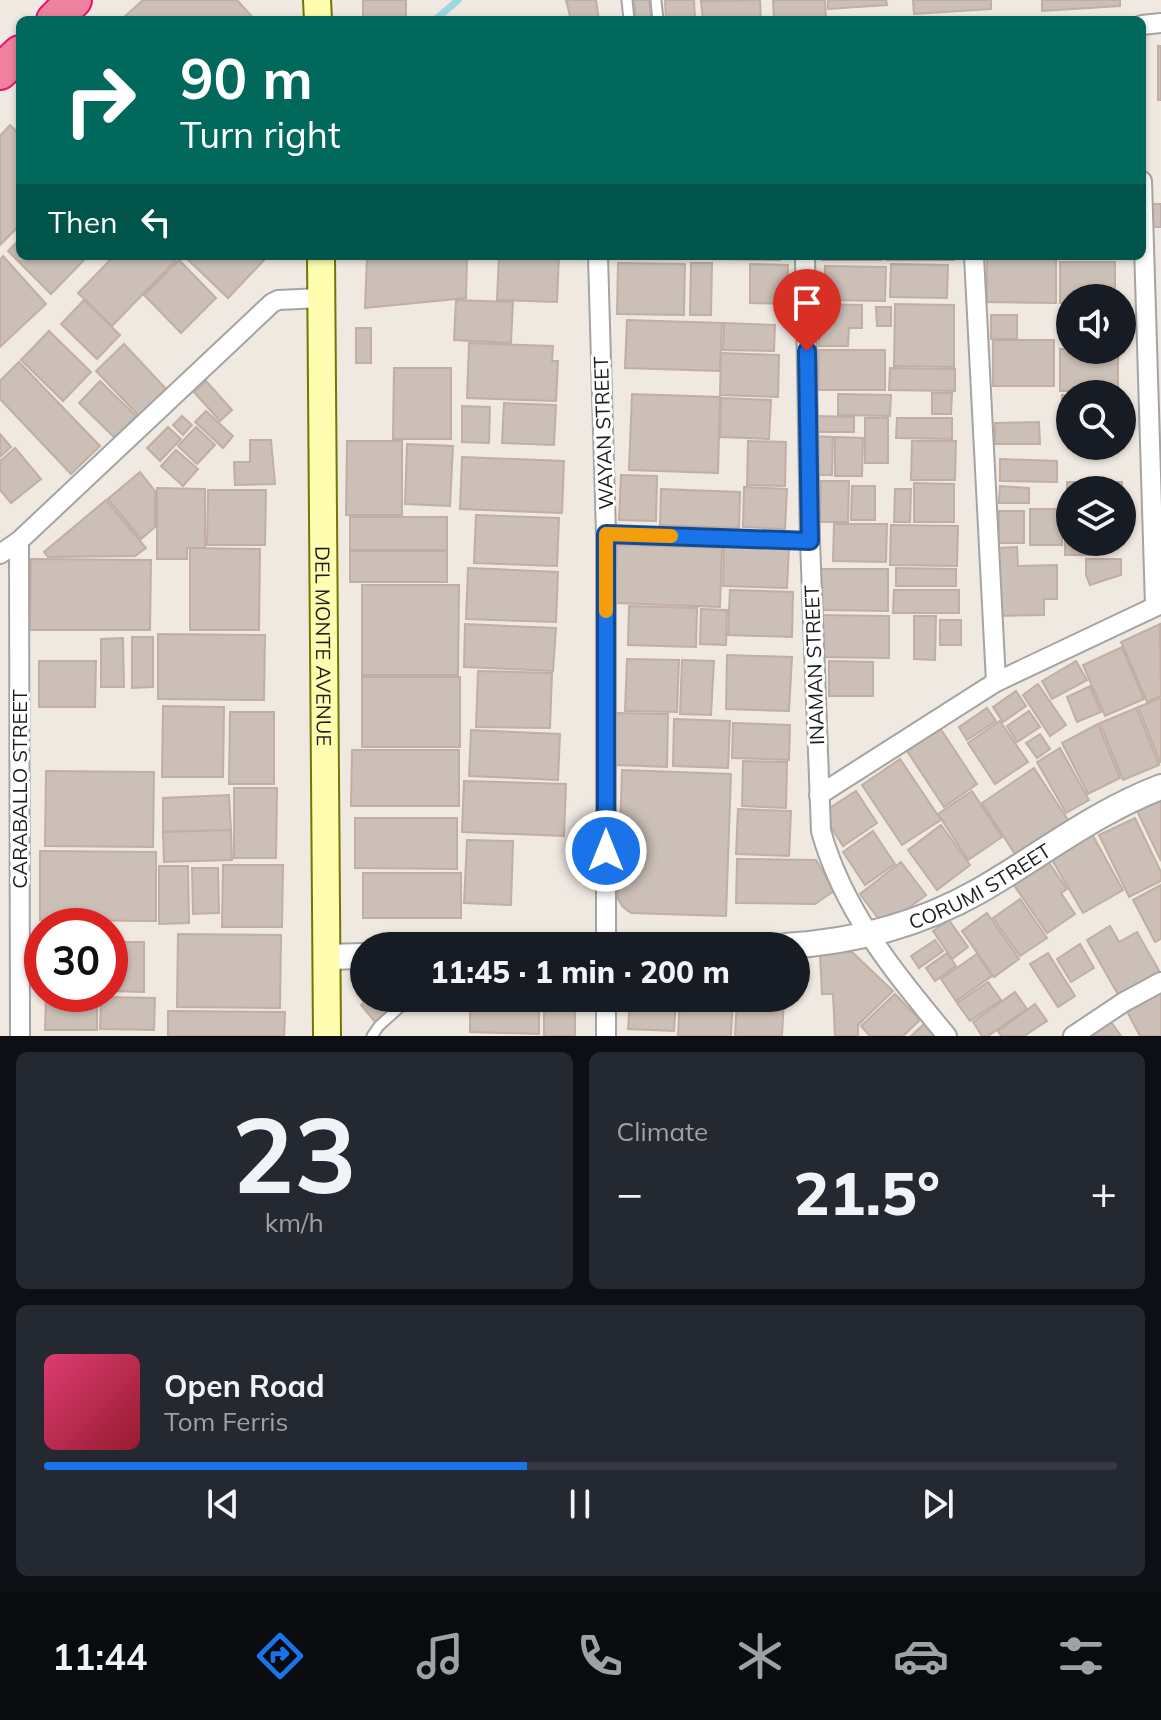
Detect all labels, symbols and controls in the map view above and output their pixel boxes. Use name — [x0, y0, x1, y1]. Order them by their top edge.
text: 90 m — [180, 43, 313, 113]
icon: right — [48, 48, 152, 152]
text: Turn right — [180, 112, 341, 157]
icon: left — [134, 200, 178, 244]
text: Then — [48, 203, 118, 241]
pin — [773, 269, 841, 351]
icon: arrive — [785, 281, 829, 325]
map controls — [1056, 284, 1136, 556]
button: sound — [1056, 284, 1136, 364]
street label: WAYAN STREET — [588, 356, 618, 510]
button: search — [1056, 380, 1136, 460]
button: layers — [1056, 476, 1136, 556]
street label: DEL MONTE AVENUE — [311, 546, 337, 746]
street label: INAMAN STREET — [799, 584, 829, 746]
street label: CARABALLO STREET — [7, 689, 32, 889]
position arrow — [564, 809, 648, 893]
street label: CORUMI STREET — [905, 837, 1055, 934]
speed limit sign: 30 — [24, 908, 128, 1012]
text: 11:45 · 1 min · 200 m — [430, 953, 730, 991]
text: 23 — [232, 1088, 357, 1219]
text: Climate — [617, 1115, 708, 1148]
text: 21.5° — [793, 1155, 940, 1230]
text: − — [617, 1165, 643, 1220]
text: + — [1091, 1165, 1117, 1220]
text: km/h — [265, 1206, 324, 1239]
text: Open Road — [164, 1367, 325, 1405]
text: Tom Ferris — [164, 1405, 288, 1438]
icon: previous — [201, 1482, 245, 1526]
icon: pause — [558, 1482, 602, 1526]
icon: next — [916, 1482, 960, 1526]
icon: directions — [252, 1628, 308, 1684]
icon: music — [412, 1628, 468, 1684]
icon: phone — [572, 1628, 628, 1684]
icon: climate — [732, 1628, 788, 1684]
icon: car — [893, 1628, 949, 1684]
icon: filters — [1053, 1628, 1109, 1684]
text: 11:44 — [52, 1634, 147, 1679]

